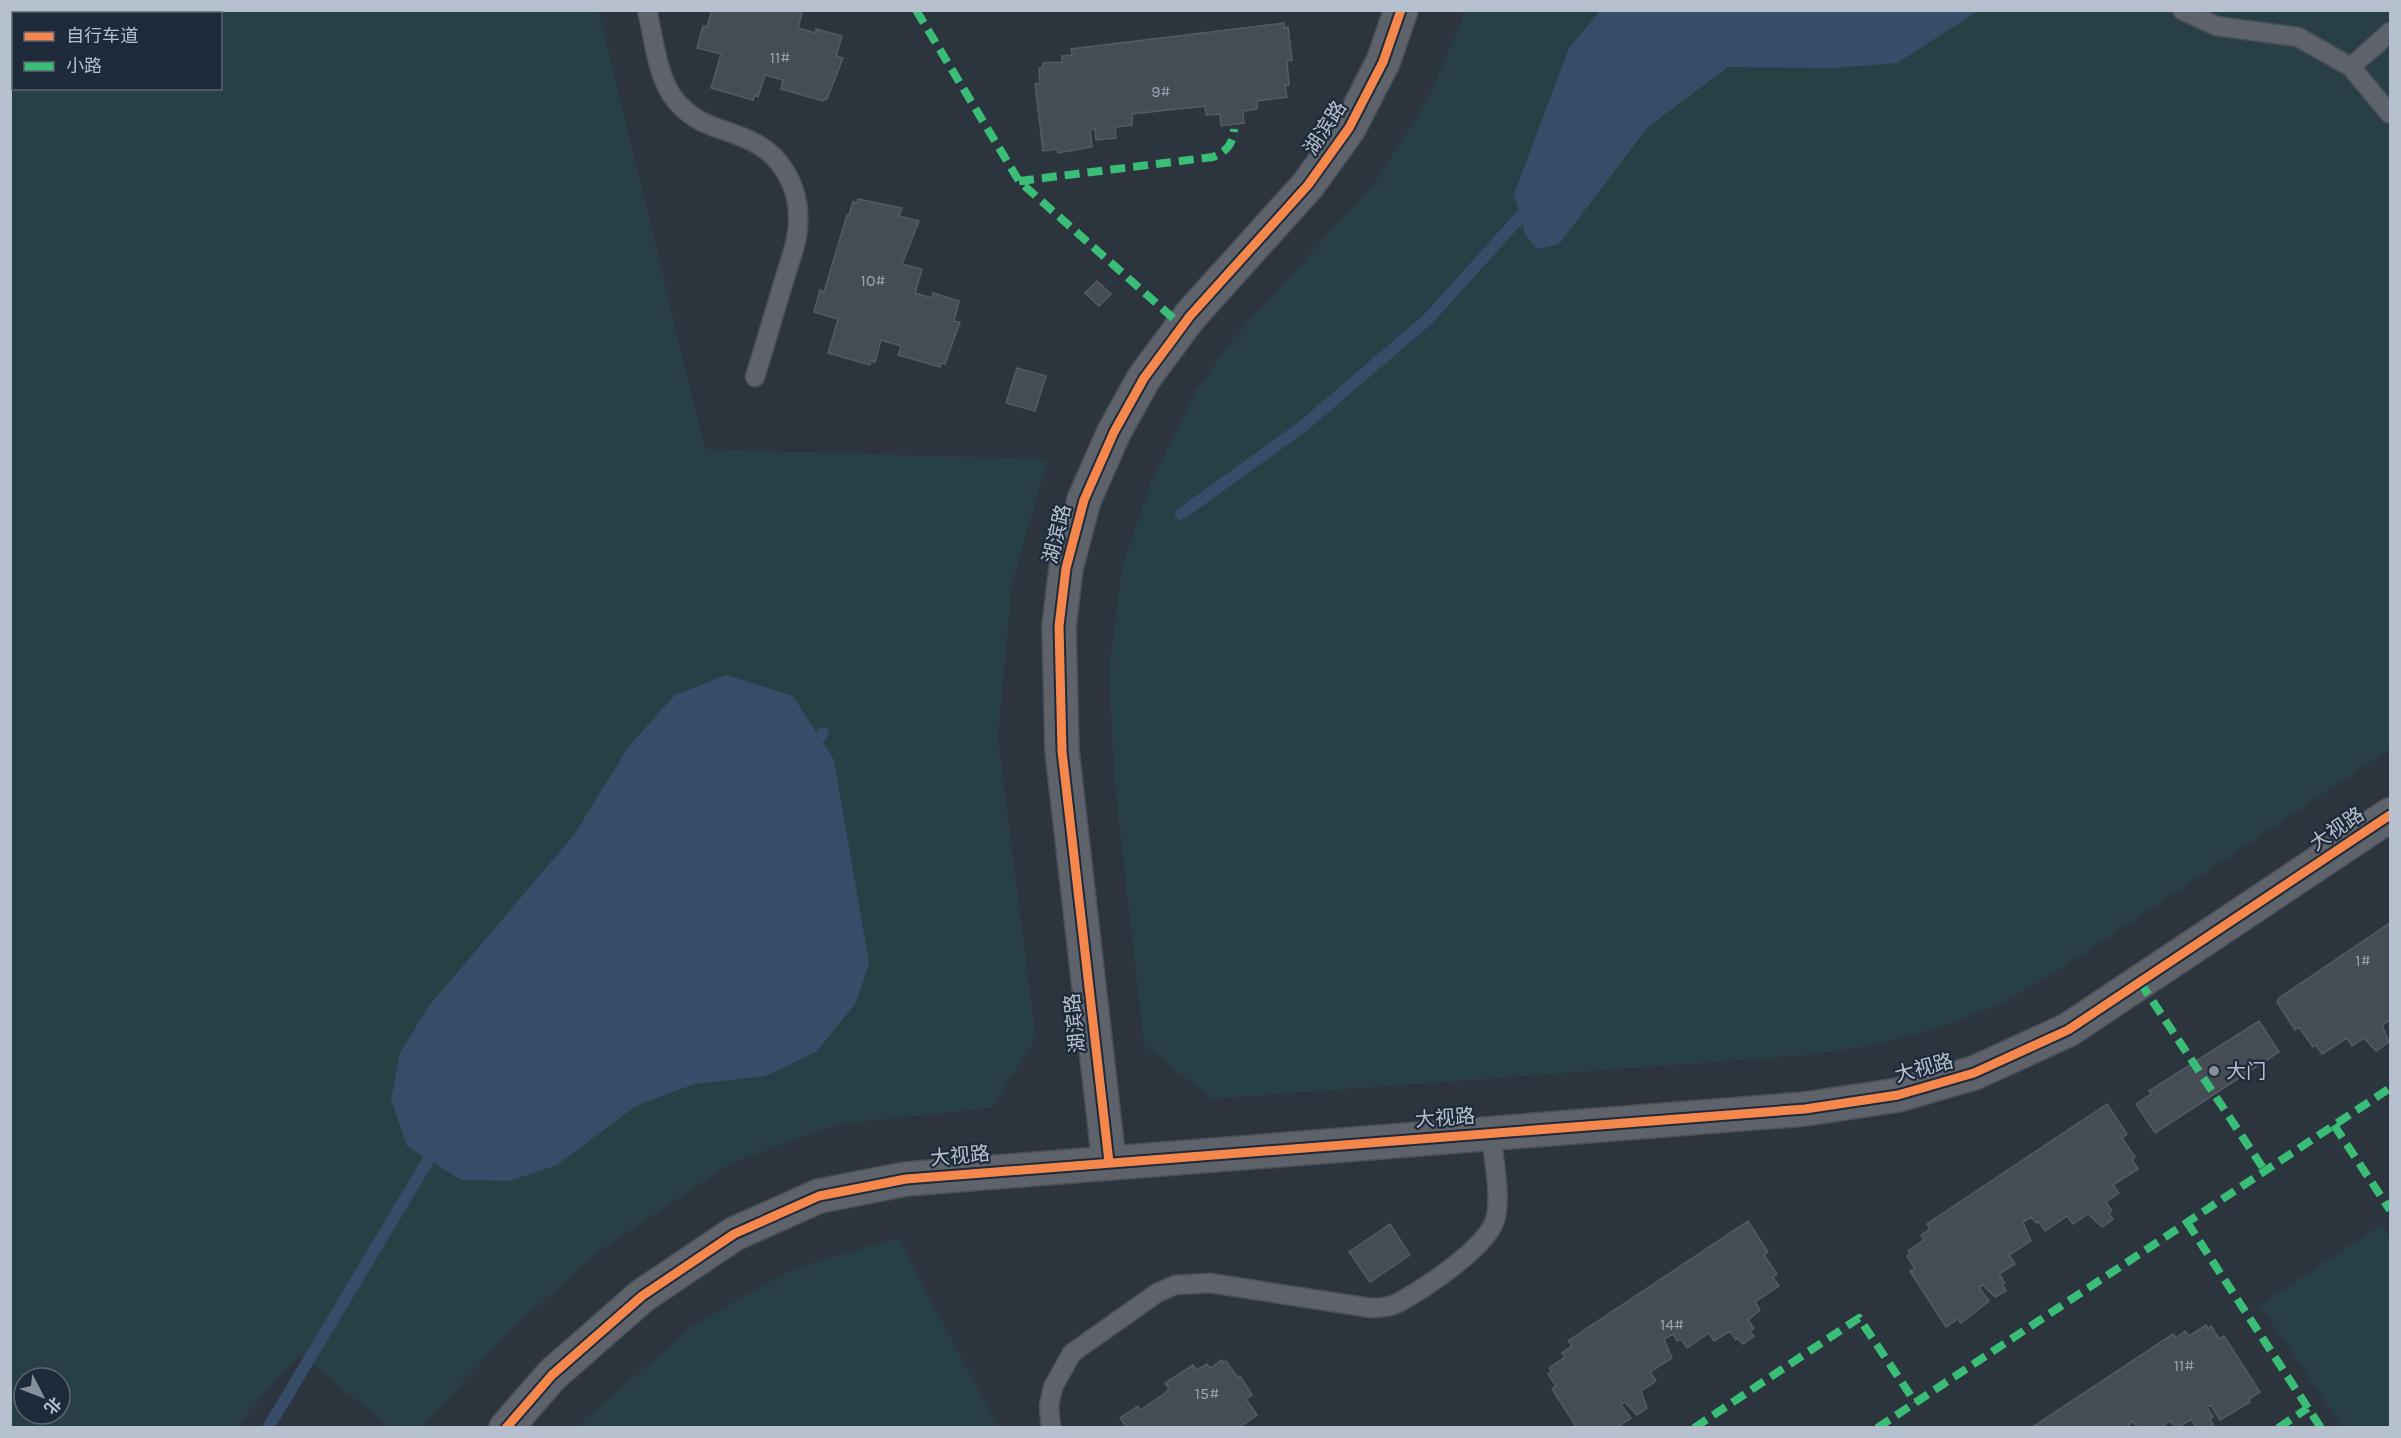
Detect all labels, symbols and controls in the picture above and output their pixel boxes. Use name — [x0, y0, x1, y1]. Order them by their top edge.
legend — [12, 12, 222, 90]
text: 自行车道 — [66, 25, 138, 47]
house number: 11# — [770, 48, 790, 67]
text: 小路 — [66, 55, 102, 77]
house number: 9# — [1151, 82, 1171, 101]
street label: 湖滨路 — [1299, 97, 1351, 159]
house number: 10# — [861, 271, 885, 290]
street label: 湖滨路 — [1039, 502, 1075, 566]
street label: 大视路 — [2306, 803, 2368, 855]
house number: 1# — [2355, 951, 2371, 970]
street label: 湖滨路 — [1060, 992, 1090, 1054]
street label: 大视路 — [1892, 1049, 1956, 1087]
place label: 大门 — [2226, 1060, 2266, 1083]
marker: 大门 — [2207, 1064, 2221, 1078]
street label: 大视路 — [1414, 1104, 1476, 1132]
street label: 大视路 — [929, 1142, 991, 1170]
house number: 14# — [1660, 1315, 1684, 1334]
house number: 11# — [2174, 1356, 2194, 1375]
north arrow — [12, 1366, 72, 1426]
house number: 15# — [1195, 1384, 1219, 1403]
text: 北 — [40, 1393, 65, 1418]

